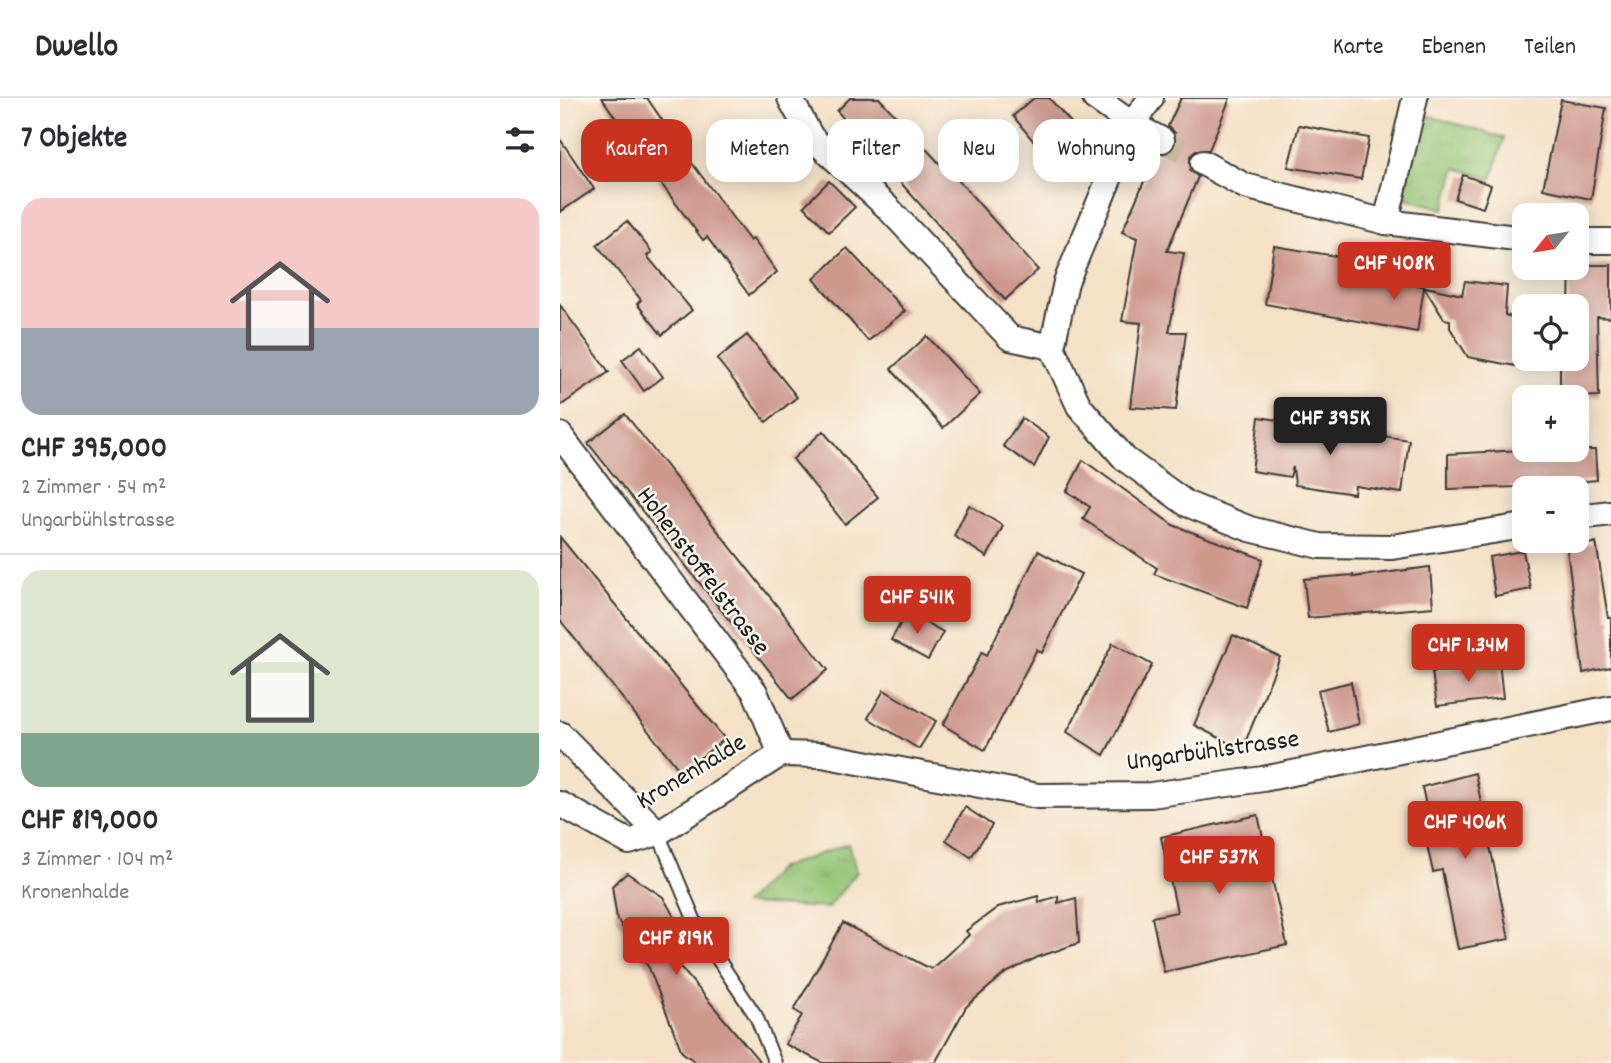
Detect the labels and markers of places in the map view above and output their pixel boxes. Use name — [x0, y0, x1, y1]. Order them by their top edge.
pin: CHF 408K — [1322, 242, 1466, 302]
pin: CHF 395K — [1258, 398, 1402, 457]
pin: CHF 541K — [845, 576, 989, 636]
pin: CHF 1.34M — [1388, 624, 1548, 684]
pin: CHF 406K — [1393, 802, 1537, 861]
pin: CHF 537K — [1147, 836, 1291, 896]
pin: CHF 819K — [604, 918, 748, 977]

